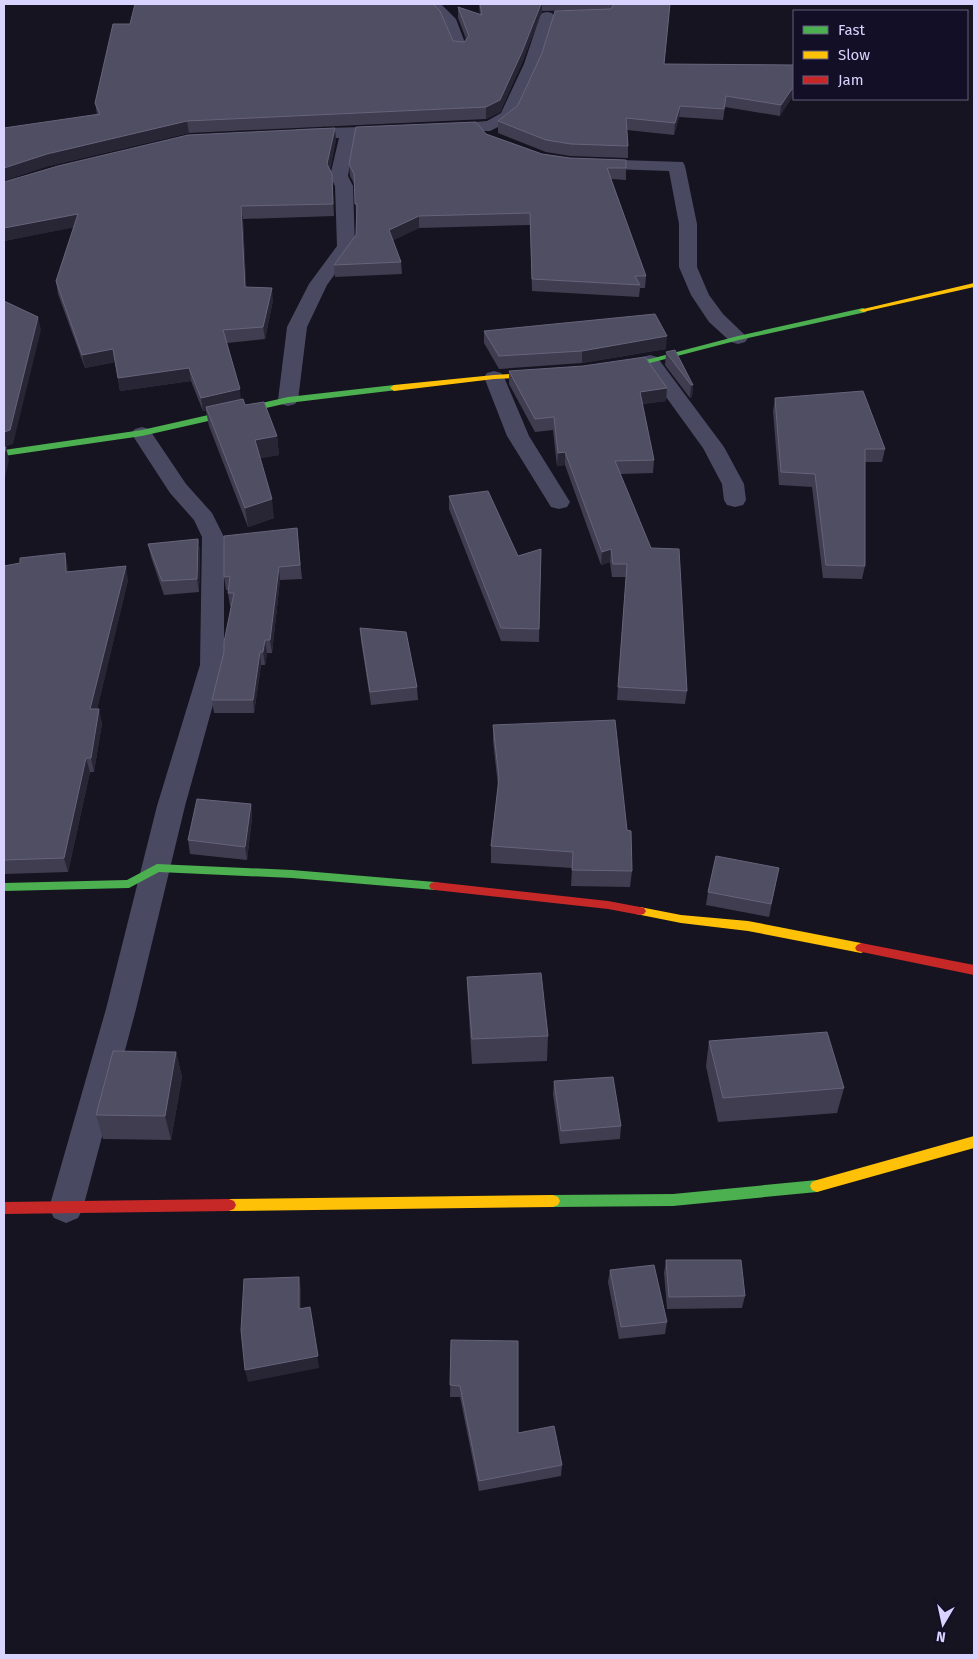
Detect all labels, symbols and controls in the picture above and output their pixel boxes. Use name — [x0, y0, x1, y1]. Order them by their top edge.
legend — [793, 10, 968, 100]
text: Fast — [838, 21, 865, 39]
text: Slow — [838, 46, 870, 64]
text: Jam — [838, 71, 864, 89]
north arrow — [918, 1599, 968, 1649]
text: N — [935, 1627, 947, 1645]

